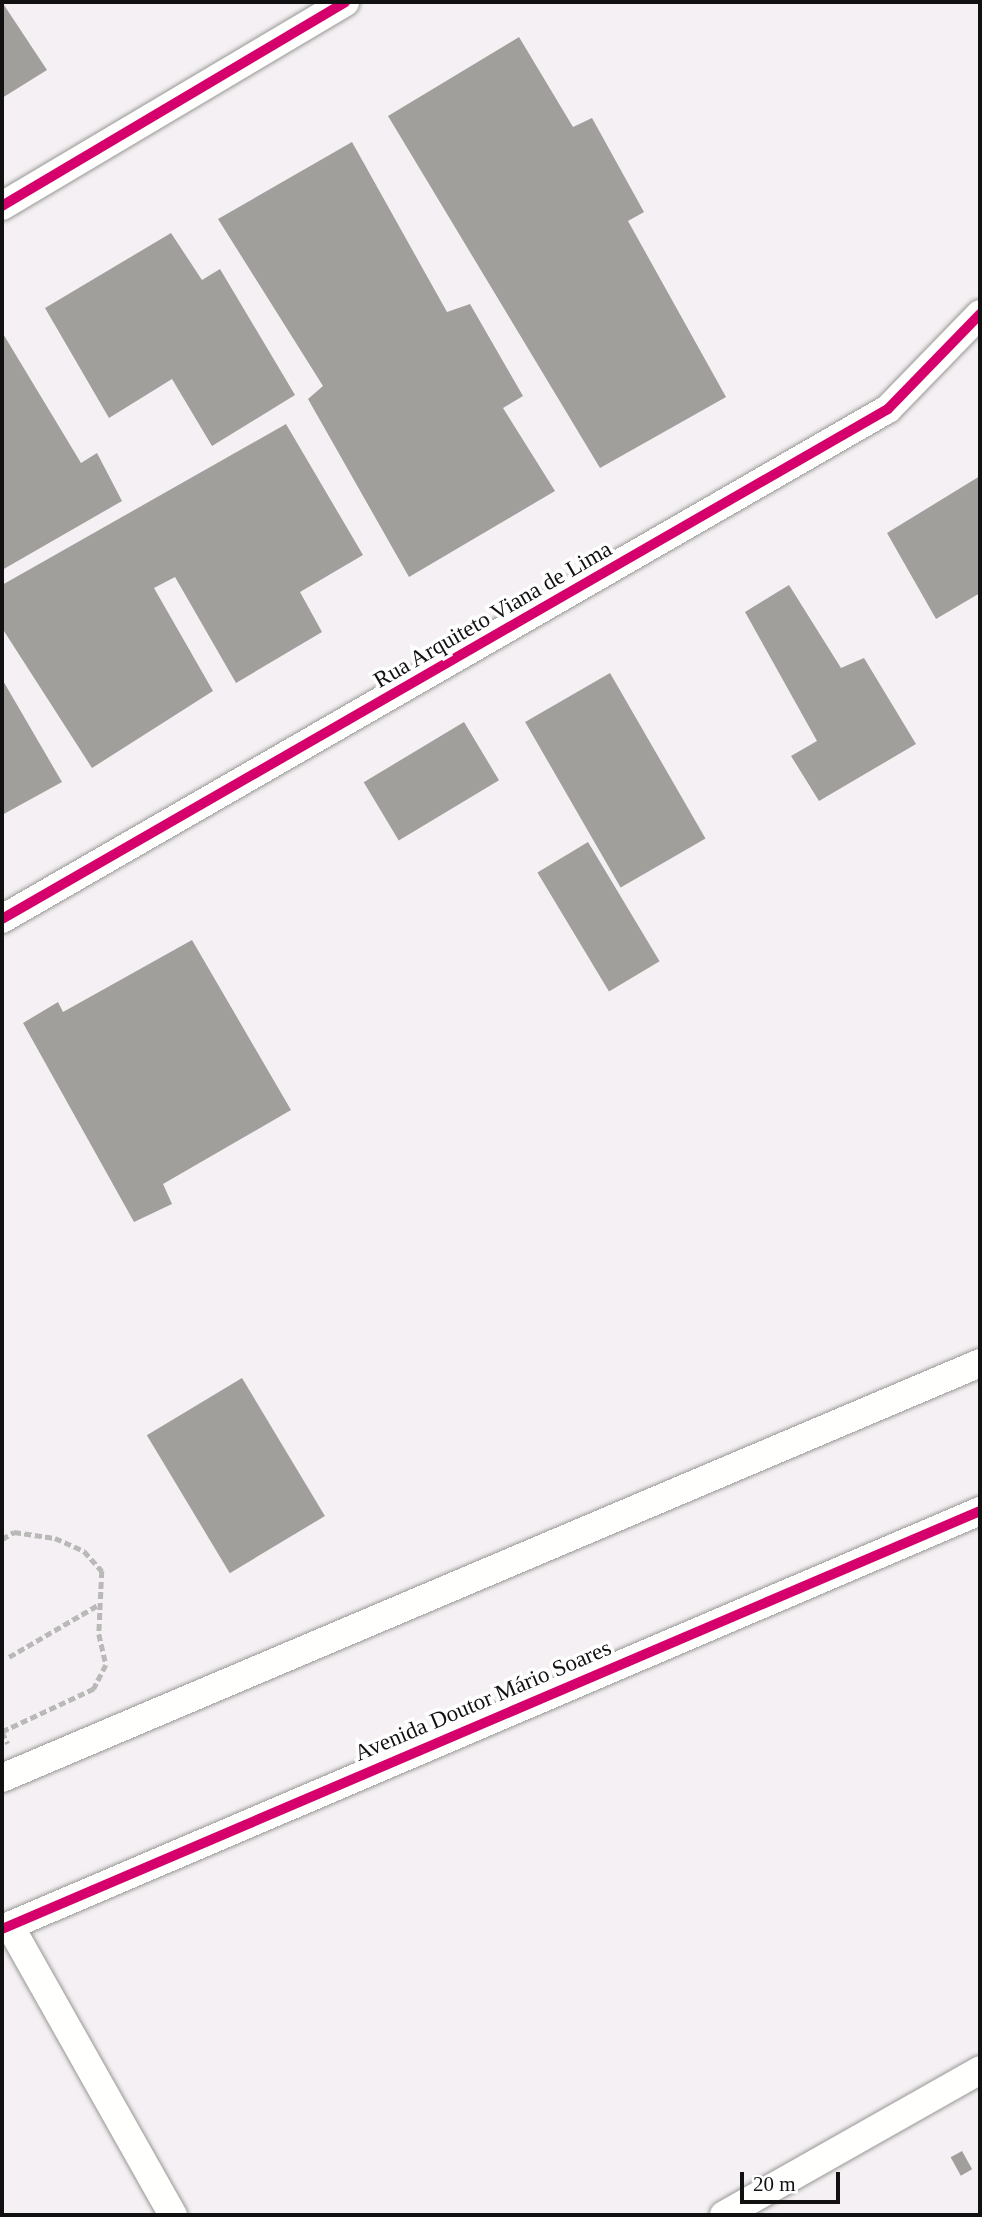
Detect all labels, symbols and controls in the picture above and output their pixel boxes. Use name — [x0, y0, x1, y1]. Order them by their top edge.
street label: Rua Arquiteto Viana de Lima — [368, 535, 618, 695]
street label: Avenida Doutor Mário Soares — [351, 1634, 615, 1768]
scale bar — [744, 2158, 844, 2202]
text: 20 m — [753, 2172, 796, 2196]

